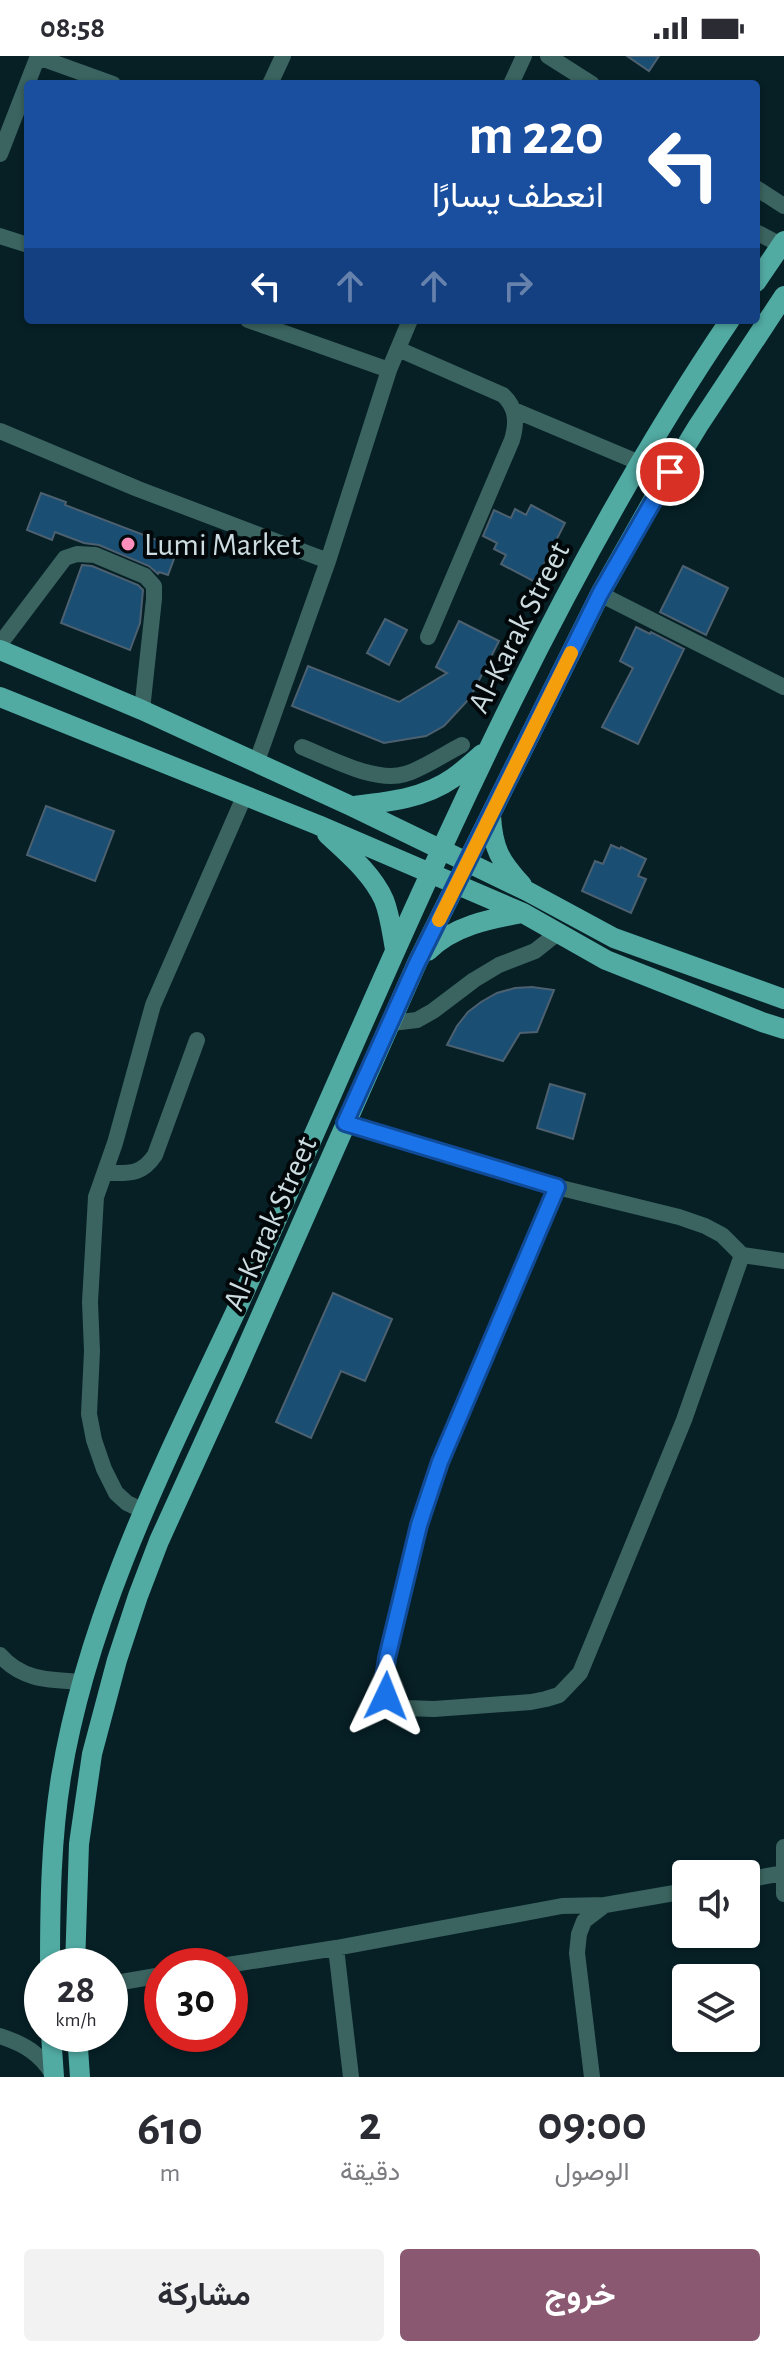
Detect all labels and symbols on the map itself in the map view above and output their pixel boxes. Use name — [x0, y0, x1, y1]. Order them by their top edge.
pin — [636, 438, 704, 506]
place label: Lumi Market — [144, 529, 301, 561]
marker: Lumi Market — [119, 535, 137, 553]
street label: Al-Karak Street — [462, 537, 576, 718]
street label: Al-Karak Street — [217, 1132, 323, 1315]
position arrow — [344, 1654, 428, 1738]
speed limit sign: 30 — [144, 1948, 248, 2052]

